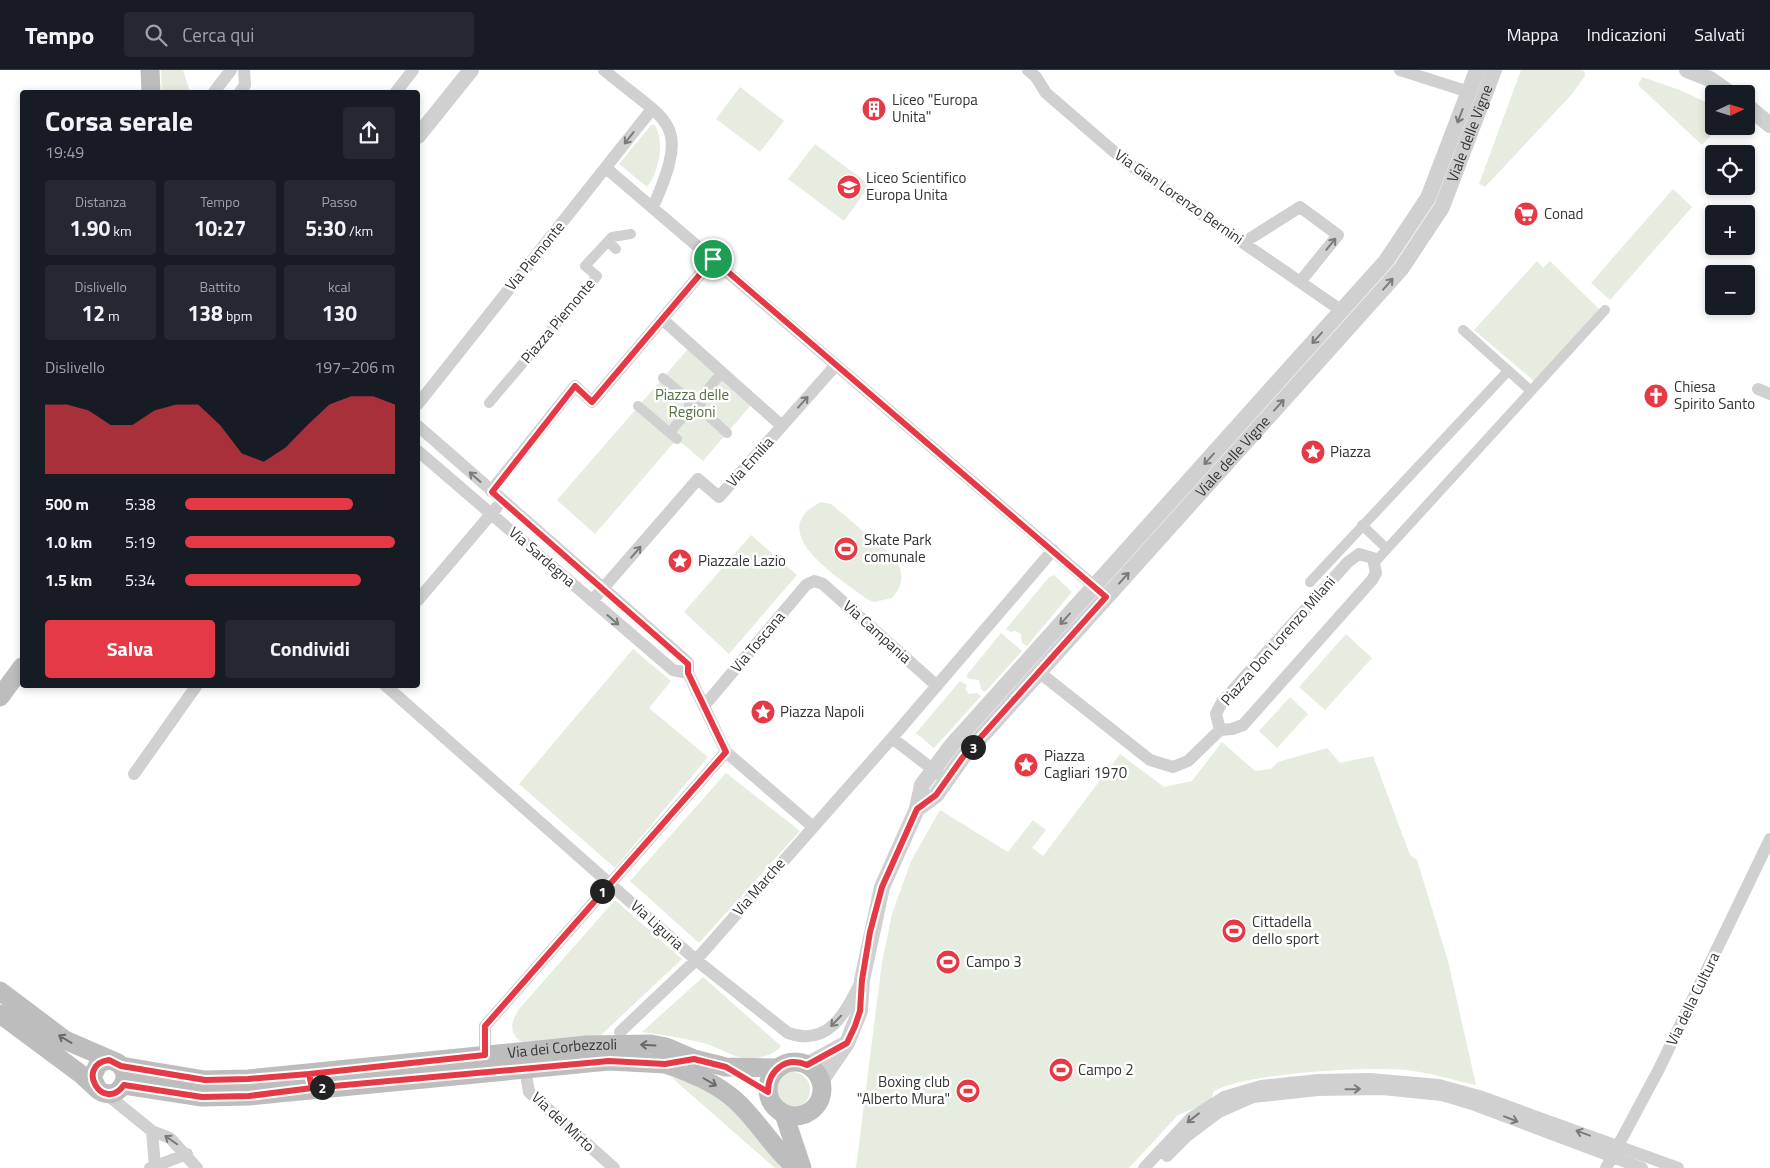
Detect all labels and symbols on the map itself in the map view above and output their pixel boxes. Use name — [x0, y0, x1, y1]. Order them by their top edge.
street label: Viale delle Vigne — [1441, 81, 1498, 185]
north arrow — [1705, 85, 1755, 135]
place label: Liceo "Europa Unita" — [892, 88, 978, 128]
building icon: Liceo "Europa Unita" — [861, 96, 887, 122]
one-way arrow — [1455, 107, 1464, 123]
one-way arrow — [624, 131, 634, 145]
street label: Via Gian Lorenzo Bernini — [1110, 143, 1248, 250]
place label: Liceo Scientifico Europa Unita — [866, 166, 967, 206]
school or university icon: Liceo Scientifico Europa Unita — [836, 174, 862, 200]
supermarket icon: Conad — [1513, 201, 1539, 227]
place label: Conad — [1544, 202, 1583, 225]
street label: Via Piemonte — [499, 216, 570, 296]
pin — [692, 238, 734, 280]
one-way arrow — [1325, 238, 1336, 251]
street label: Piazza Piemonte — [515, 273, 600, 368]
one-way arrow — [1382, 278, 1394, 291]
one-way arrow — [1312, 332, 1323, 345]
place label: Chiesa Spirito Santo — [1674, 375, 1755, 415]
park label: Piazza delle Regioni — [655, 383, 729, 423]
church icon: Chiesa Spirito Santo — [1643, 383, 1669, 409]
one-way arrow — [797, 396, 809, 409]
one-way arrow — [1274, 398, 1285, 411]
street label: Viale delle Vigne — [1189, 410, 1275, 502]
street label: Via Emilia — [721, 431, 779, 492]
place icon: Piazza — [1300, 439, 1326, 465]
place label: Piazza — [1330, 440, 1371, 463]
one-way arrow — [1203, 453, 1215, 466]
one-way arrow — [468, 471, 481, 482]
street label: Via Sardegna — [504, 521, 581, 593]
place label: Skate Park comunale — [864, 528, 932, 568]
sports icon: Skate Park comunale — [833, 536, 859, 562]
one-way arrow — [630, 545, 641, 558]
place icon: Piazzale Lazio — [667, 548, 693, 574]
place label: Piazzale Lazio — [698, 549, 786, 572]
one-way arrow — [1118, 571, 1130, 584]
street label: Piazza Don Lorenzo Milani — [1215, 571, 1340, 710]
street label: Via Campania — [838, 595, 917, 669]
street label: Via Toscana — [725, 606, 790, 677]
one-way arrow — [1059, 612, 1071, 625]
one-way arrow — [607, 614, 620, 625]
place icon: Piazza Napoli — [750, 699, 776, 725]
place label: Piazza Napoli — [780, 700, 864, 723]
pin: 3 — [960, 734, 986, 760]
place label: Piazza Cagliari 1970 — [1044, 744, 1127, 784]
place icon: Piazza Cagliari 1970 — [1013, 752, 1039, 778]
street label: Via Marche — [727, 853, 790, 921]
pin: 1 — [590, 878, 614, 904]
street label: Via Liguria — [625, 894, 690, 955]
place label: Cittadella dello sport — [1252, 910, 1320, 950]
sports icon: Cittadella dello sport — [1221, 918, 1247, 944]
street label: Via della Cultura — [1660, 948, 1725, 1049]
sports icon: Campo 3 — [935, 949, 961, 975]
place label: Campo 3 — [966, 950, 1022, 973]
one-way arrow — [830, 1015, 842, 1027]
street label: Via dei Corbezzoli — [506, 1033, 617, 1064]
one-way arrow — [59, 1034, 73, 1044]
one-way arrow — [641, 1040, 657, 1049]
sports icon: Campo 2 — [1048, 1057, 1074, 1083]
place label: Campo 2 — [1078, 1058, 1134, 1081]
place label: Boxing club "Alberto Mura" — [857, 1070, 950, 1110]
pin: 2 — [310, 1074, 334, 1100]
one-way arrow — [702, 1078, 717, 1088]
sports icon: Boxing club "Alberto Mura" — [955, 1078, 981, 1104]
one-way arrow — [1345, 1084, 1361, 1094]
street label: Via del Mirto — [526, 1086, 600, 1157]
one-way arrow — [1186, 1112, 1199, 1123]
one-way arrow — [1503, 1115, 1519, 1124]
one-way arrow — [1576, 1128, 1592, 1137]
one-way arrow — [164, 1135, 178, 1145]

